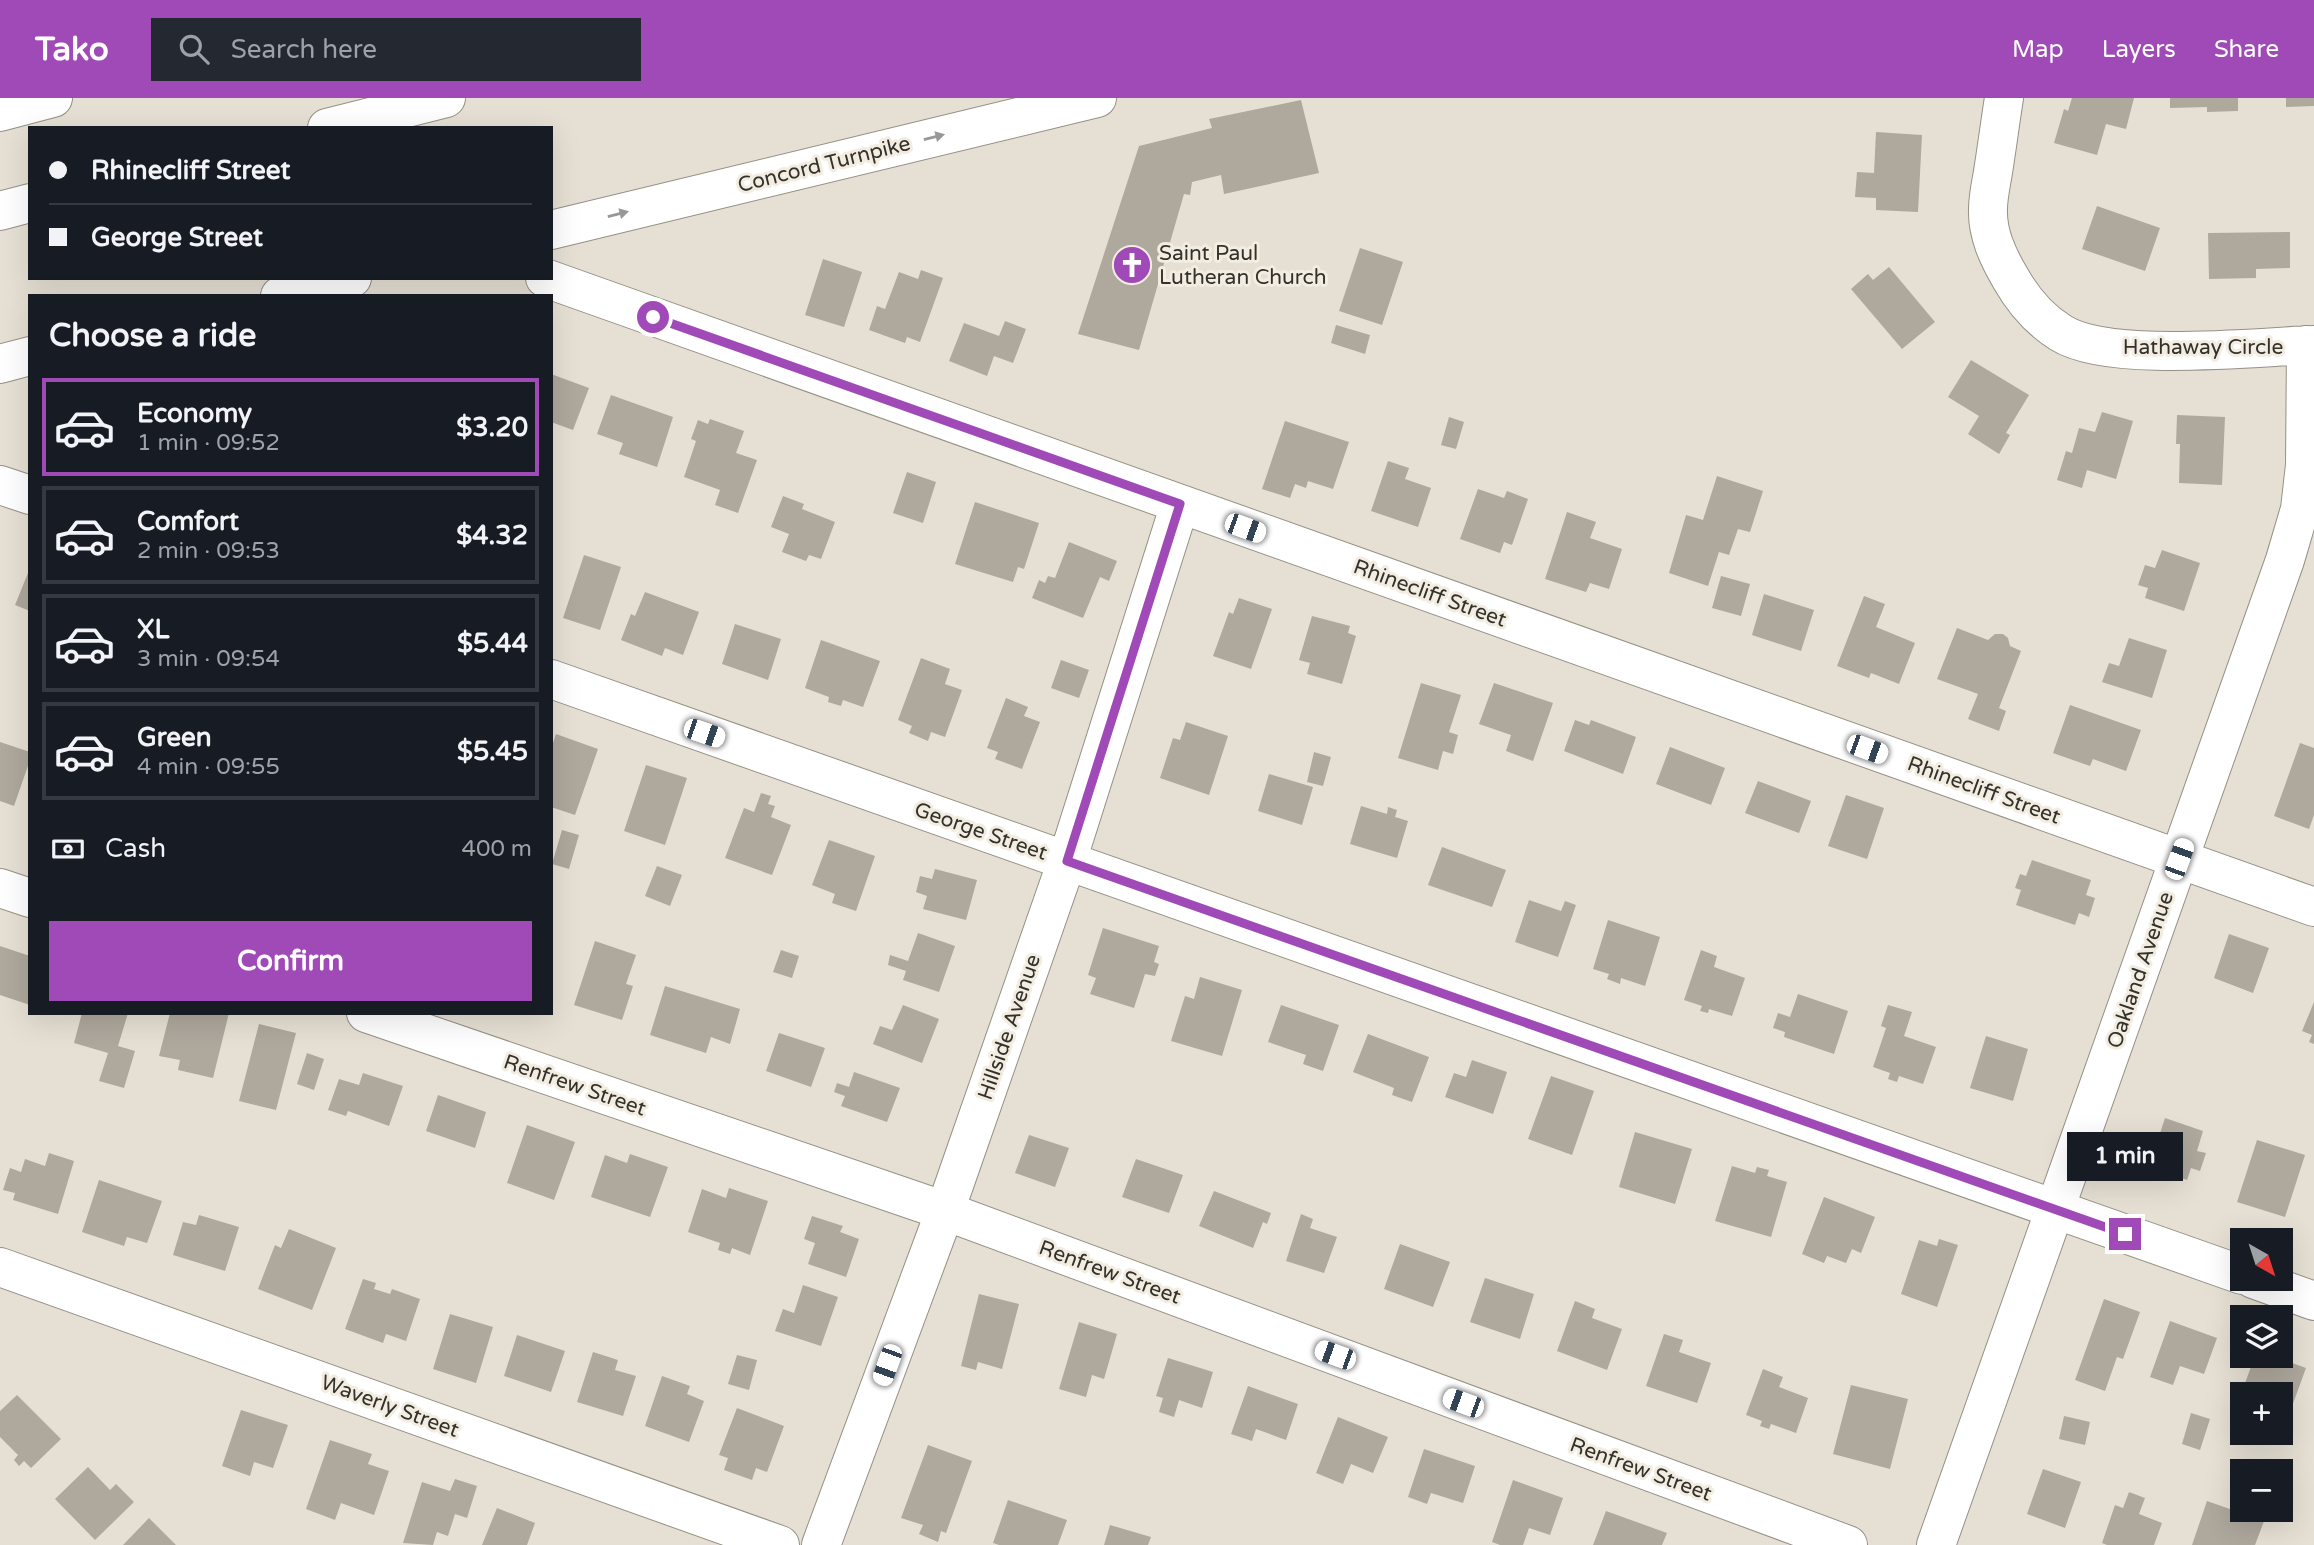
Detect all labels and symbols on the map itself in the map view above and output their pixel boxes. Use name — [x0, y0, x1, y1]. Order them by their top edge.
street label: Concord Turnpike — [735, 131, 913, 198]
one-way arrow — [923, 132, 945, 143]
one-way arrow — [607, 208, 629, 219]
place label: Saint Paul Lutheran Church — [1159, 241, 1326, 290]
church icon: Saint Paul Lutheran Church — [1111, 244, 1153, 286]
route start — [637, 301, 669, 333]
street label: Hathaway Circle — [2123, 335, 2283, 360]
car — [1222, 511, 1269, 545]
street label: Rhinecliff Street — [1350, 554, 1510, 633]
car — [681, 716, 728, 750]
car — [1844, 732, 1891, 766]
street label: Rhinecliff Street — [1904, 751, 2064, 830]
street label: George Street — [911, 797, 1051, 866]
car — [2162, 836, 2197, 882]
street label: Oakland Avenue — [2102, 889, 2179, 1052]
street label: Hillside Avenue — [973, 951, 1046, 1103]
street label: Renfrew Street — [500, 1049, 649, 1122]
callout: 1 min — [2067, 1132, 2183, 1182]
route end — [2109, 1218, 2141, 1250]
north arrow — [2230, 1228, 2292, 1292]
street label: Renfrew Street — [1036, 1235, 1184, 1310]
car — [1312, 1338, 1359, 1372]
car — [870, 1342, 905, 1388]
street label: Waverly Street — [317, 1370, 462, 1443]
car — [1440, 1386, 1487, 1420]
street label: Renfrew Street — [1567, 1432, 1715, 1507]

